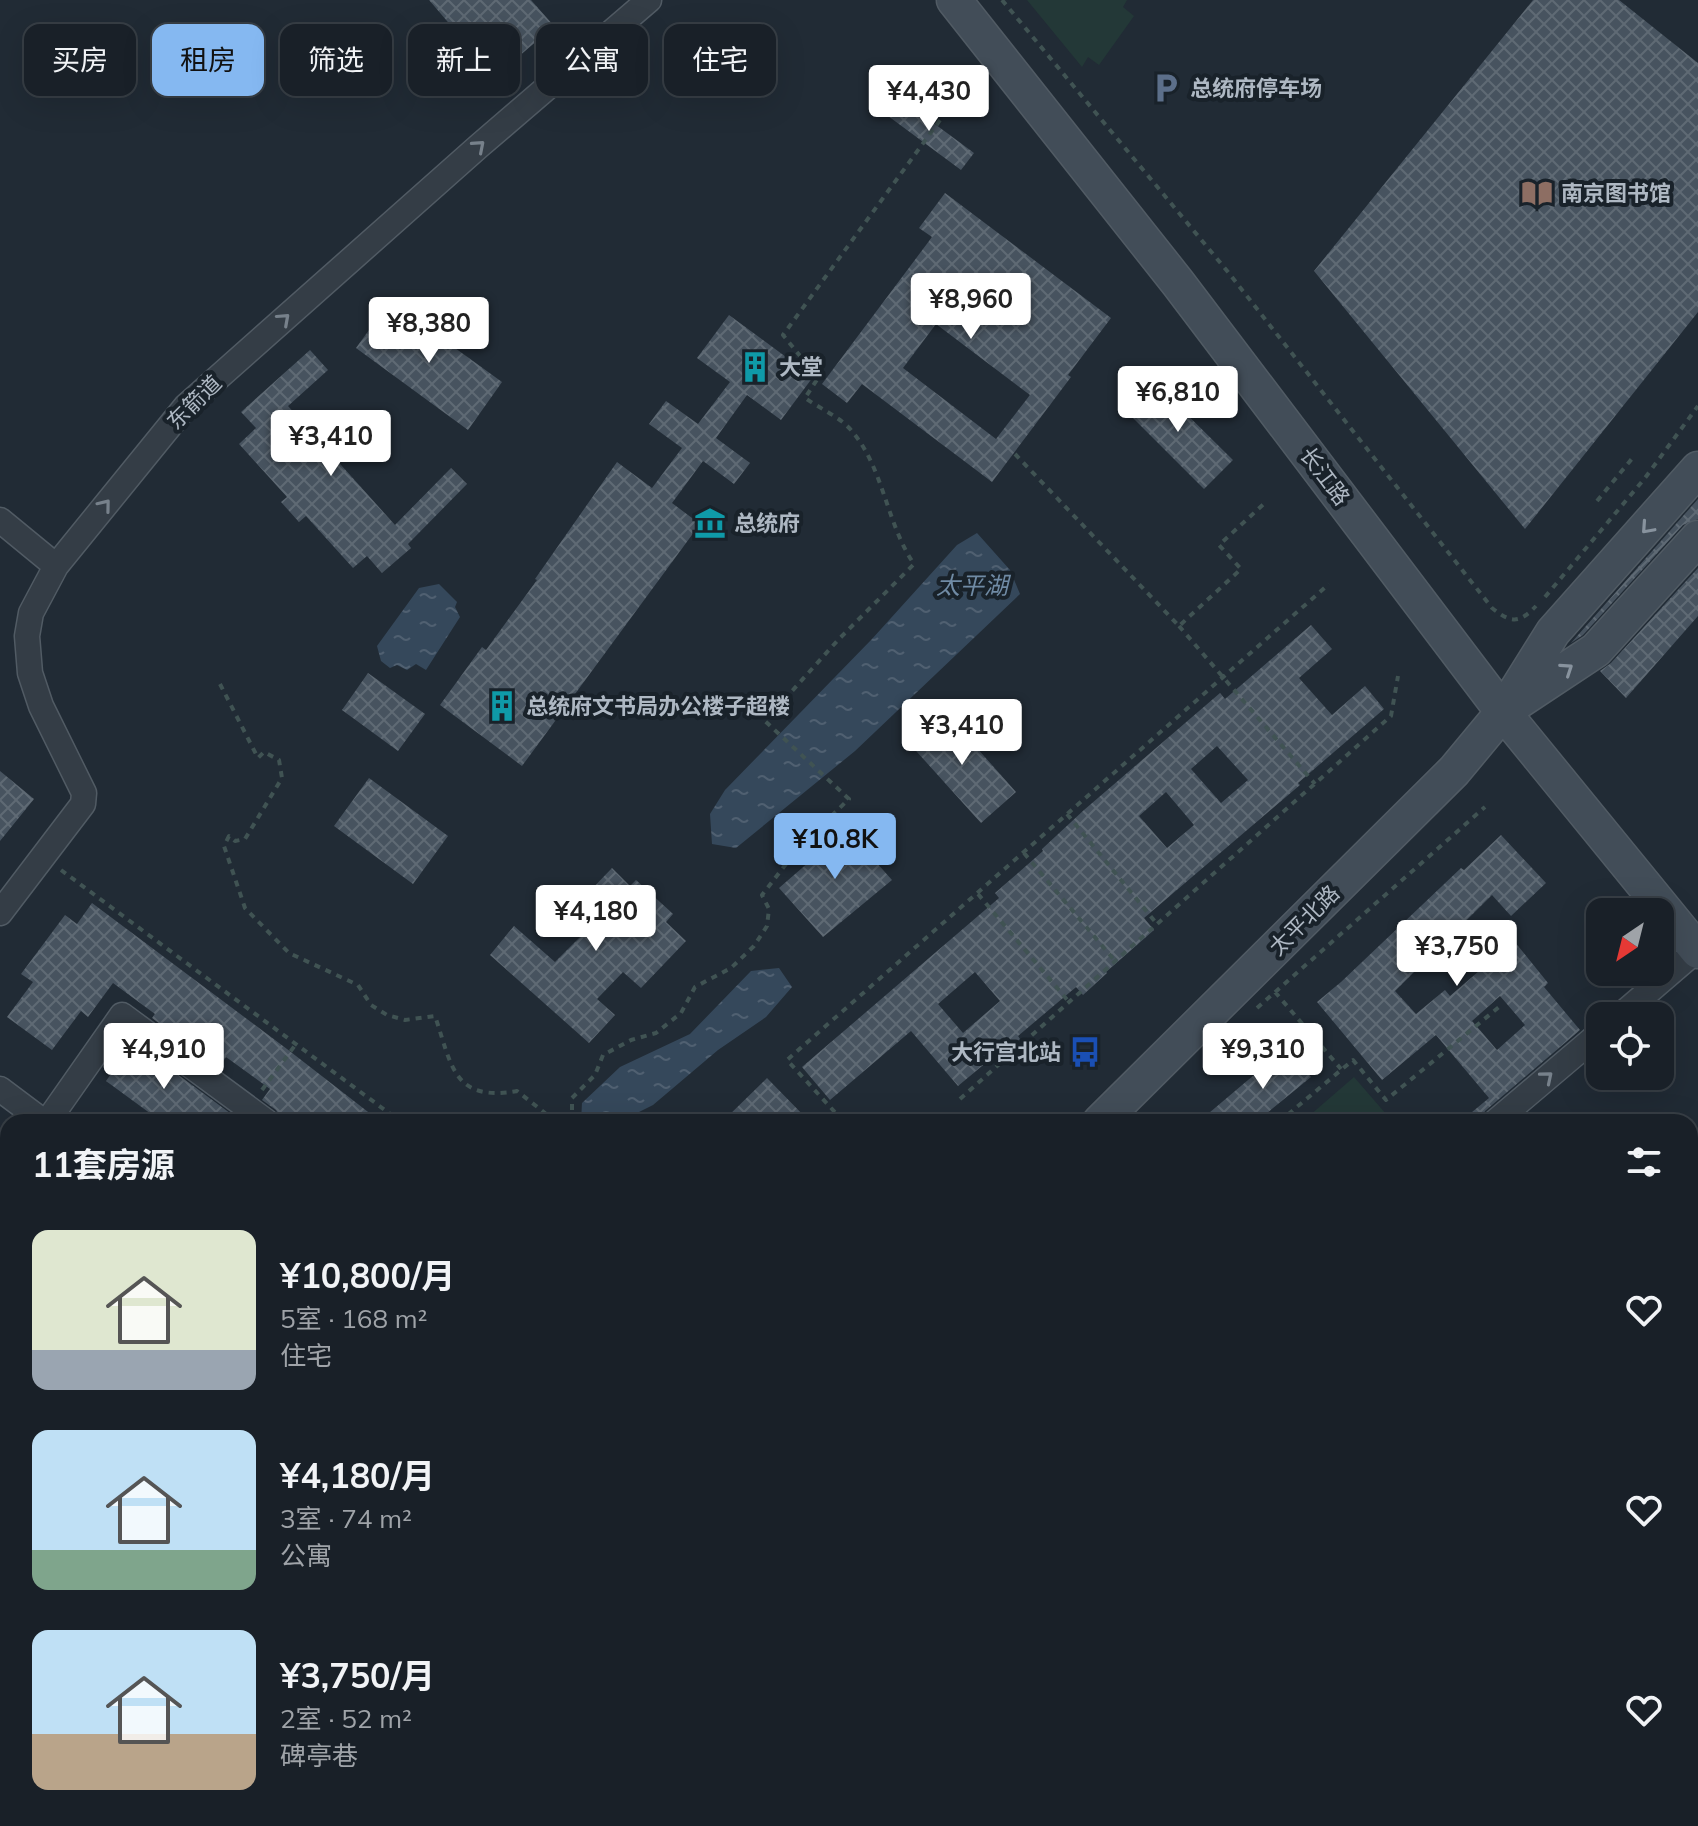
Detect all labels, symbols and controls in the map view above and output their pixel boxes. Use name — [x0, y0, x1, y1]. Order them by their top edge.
chip: 买房 — [24, 24, 136, 96]
chip: 租房 — [152, 24, 264, 96]
chip: 筛选 — [280, 24, 392, 96]
chip: 新上 — [408, 24, 520, 96]
chip: 公寓 — [536, 24, 648, 96]
chip: 住宅 — [664, 24, 776, 96]
pin: ¥4,430 — [864, 65, 994, 133]
parking icon: 总统府停车场 — [1149, 71, 1183, 105]
text: ¥4,430 — [887, 74, 971, 107]
place label: 总统府停车场 — [1190, 74, 1322, 102]
one-way arrow — [470, 141, 485, 156]
library icon: 南京图书馆 — [1520, 176, 1554, 210]
place label: 南京图书馆 — [1561, 179, 1671, 207]
pin: ¥8,960 — [906, 273, 1036, 341]
text: ¥8,960 — [929, 282, 1013, 315]
pin: ¥8,380 — [364, 297, 494, 365]
text: ¥8,380 — [387, 306, 471, 339]
one-way arrow — [275, 314, 290, 328]
building icon: 大堂 — [738, 350, 772, 384]
place label: 大堂 — [779, 353, 823, 381]
pin: ¥6,810 — [1113, 366, 1243, 434]
street label: 东箭道 — [161, 369, 227, 435]
text: ¥6,810 — [1136, 375, 1220, 408]
pin: ¥3,410 — [266, 410, 396, 478]
text: ¥3,410 — [289, 419, 373, 452]
street label: 长江路 — [1294, 441, 1356, 511]
one-way arrow — [95, 499, 109, 514]
museum icon: 总统府 — [693, 506, 727, 540]
place label: 总统府 — [734, 509, 800, 537]
one-way arrow — [1642, 518, 1656, 533]
water label: 太平湖 — [936, 570, 1012, 600]
one-way arrow — [1559, 664, 1573, 679]
building icon: 总统府文书局办公楼子超楼 — [485, 689, 519, 723]
place label: 总统府文书局办公楼子超楼 — [526, 692, 790, 720]
pin: ¥3,410 — [897, 699, 1027, 767]
text: ¥3,410 — [920, 708, 1004, 741]
pin: ¥10.8K — [770, 813, 900, 881]
text: ¥10.8K — [792, 822, 878, 855]
street label: 太平北路 — [1263, 879, 1345, 961]
pin: ¥4,180 — [531, 885, 661, 953]
text: ¥4,180 — [554, 894, 638, 927]
north arrow — [1586, 898, 1674, 986]
map controls — [1586, 898, 1674, 1090]
pin: ¥3,750 — [1392, 920, 1522, 988]
text: ¥3,750 — [1415, 929, 1499, 962]
button: locate — [1586, 1002, 1674, 1090]
pin: ¥4,910 — [99, 1023, 229, 1091]
pin: ¥9,310 — [1198, 1023, 1328, 1091]
text: ¥4,910 — [122, 1032, 206, 1065]
text: ¥9,310 — [1221, 1032, 1305, 1065]
bus stop icon: 大行宫北站 — [1068, 1035, 1102, 1069]
place label: 大行宫北站 — [951, 1038, 1061, 1066]
one-way arrow — [1538, 1072, 1553, 1087]
icon: filters — [1622, 1140, 1666, 1184]
text: 11套房源 — [32, 1143, 175, 1186]
text: ¥10,800/月 — [280, 1254, 456, 1297]
icon: home — [96, 1262, 192, 1358]
icon: heart — [1622, 1288, 1666, 1332]
text: 5室 · 168 m² — [280, 1302, 427, 1335]
text: 住宅 — [280, 1339, 332, 1372]
text: ¥4,180/月 — [280, 1454, 435, 1497]
icon: home — [96, 1462, 192, 1558]
icon: heart — [1622, 1488, 1666, 1532]
text: 3室 · 74 m² — [280, 1502, 412, 1535]
text: 公寓 — [280, 1539, 332, 1572]
text: ¥3,750/月 — [280, 1654, 435, 1697]
icon: home — [96, 1662, 192, 1758]
icon: heart — [1622, 1688, 1666, 1732]
text: 2室 · 52 m² — [280, 1702, 412, 1735]
text: 碑亭巷 — [280, 1739, 358, 1772]

